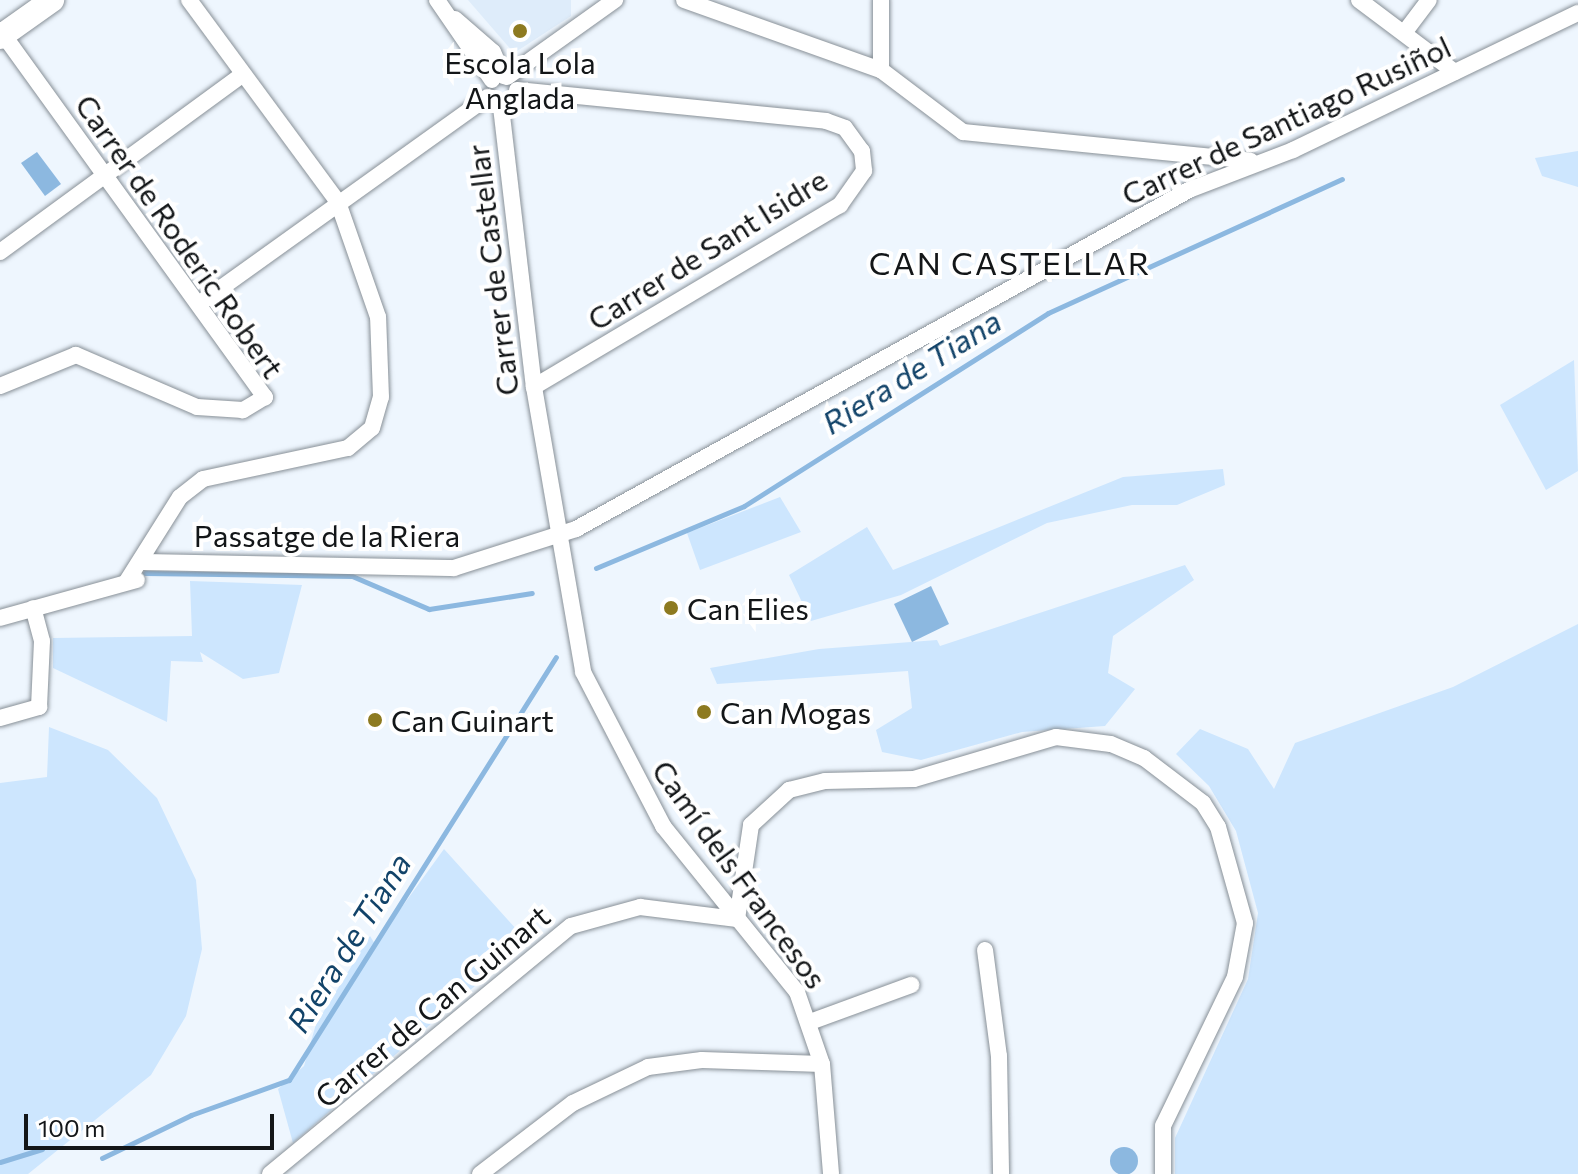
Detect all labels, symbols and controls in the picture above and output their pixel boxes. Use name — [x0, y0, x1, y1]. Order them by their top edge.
marker: Escola Lola Anglada — [511, 22, 529, 40]
street label: Carrer de Santiago Rusiñol — [1116, 28, 1456, 212]
place label: Escola Lola Anglada — [444, 44, 596, 114]
street label: Carrer de Roderic Robert — [68, 87, 292, 385]
street label: Carrer de Castellar — [459, 142, 525, 398]
street label: Carrer de Sant Isidre — [581, 161, 833, 337]
district label: CAN CASTELLAR — [869, 243, 1151, 281]
water label: Riera de Tiana — [814, 301, 1008, 441]
street label: Passatge de la Riera — [194, 517, 460, 553]
place label: Can Elies — [687, 590, 809, 626]
marker: Can Elies — [662, 599, 680, 617]
place label: Can Mogas — [720, 694, 871, 730]
place label: Can Guinart — [391, 702, 554, 738]
marker: Can Mogas — [695, 703, 713, 721]
marker: Can Guinart — [366, 711, 384, 729]
street label: Camí dels Francesos — [645, 753, 835, 995]
water label: Riera de Tiana — [278, 845, 418, 1039]
street label: Carrer de Can Guinart — [307, 897, 557, 1115]
scale bar — [28, 1098, 278, 1148]
text: 100 m — [38, 1113, 105, 1142]

